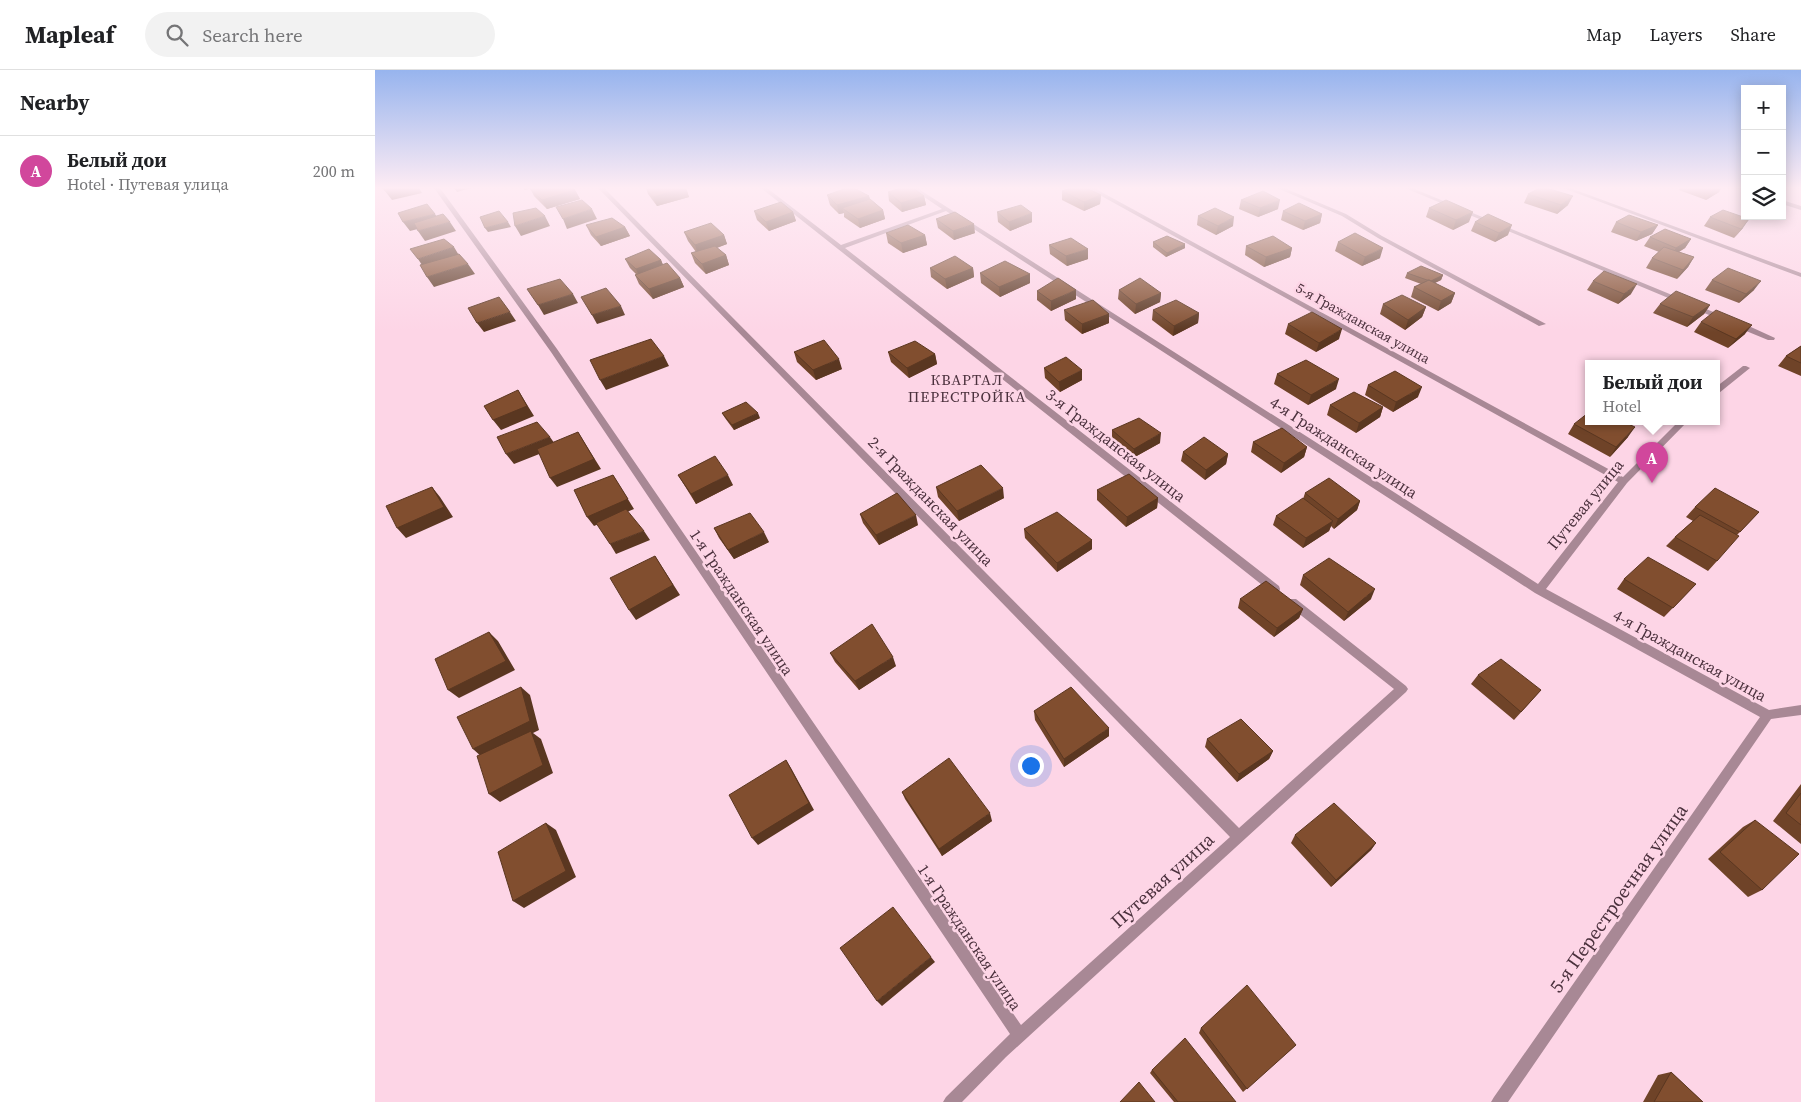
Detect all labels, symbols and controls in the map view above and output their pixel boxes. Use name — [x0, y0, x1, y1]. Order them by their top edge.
search box — [145, 12, 495, 57]
text: Mapleaf — [25, 18, 115, 51]
icon: search — [163, 21, 191, 49]
text: Search here — [203, 22, 303, 48]
text: Map — [1586, 22, 1621, 47]
text: Layers — [1649, 22, 1702, 47]
text: Share — [1730, 22, 1776, 47]
map controls — [1741, 85, 1786, 220]
button: + — [1741, 85, 1786, 130]
text: Nearby — [20, 88, 90, 117]
button: − — [1741, 130, 1786, 175]
text: Белый дои — [67, 147, 167, 173]
text: A — [31, 160, 41, 182]
text: 200 m — [313, 160, 355, 182]
text: Hotel · Путевая улица — [67, 173, 229, 195]
button: layers — [1741, 175, 1786, 220]
street label: 5-я Гражданская улица — [1292, 278, 1434, 369]
popup — [1585, 360, 1720, 425]
district label: КВАРТАЛ ПЕРЕСТРОЙКА — [908, 369, 1026, 407]
text: Белый дои — [1603, 369, 1702, 395]
street label: 3-я Гражданская улица — [1041, 383, 1191, 507]
street label: 4-я Гражданская улица — [1266, 391, 1423, 504]
text: Hotel — [1603, 395, 1642, 417]
street label: 2-я Гражданская улица — [863, 431, 999, 571]
pin: A — [1636, 442, 1668, 483]
street label: Путевая улица — [1542, 454, 1629, 554]
street label: 1-я Гражданская улица — [685, 525, 800, 680]
street label: 4-я Гражданская улица — [1609, 604, 1771, 707]
your location — [1018, 753, 1044, 779]
street label: 5-я Перестроечная улица — [1543, 798, 1693, 998]
street label: Путевая улица — [1105, 826, 1220, 934]
street label: 1-я Гражданская улица — [913, 860, 1028, 1015]

